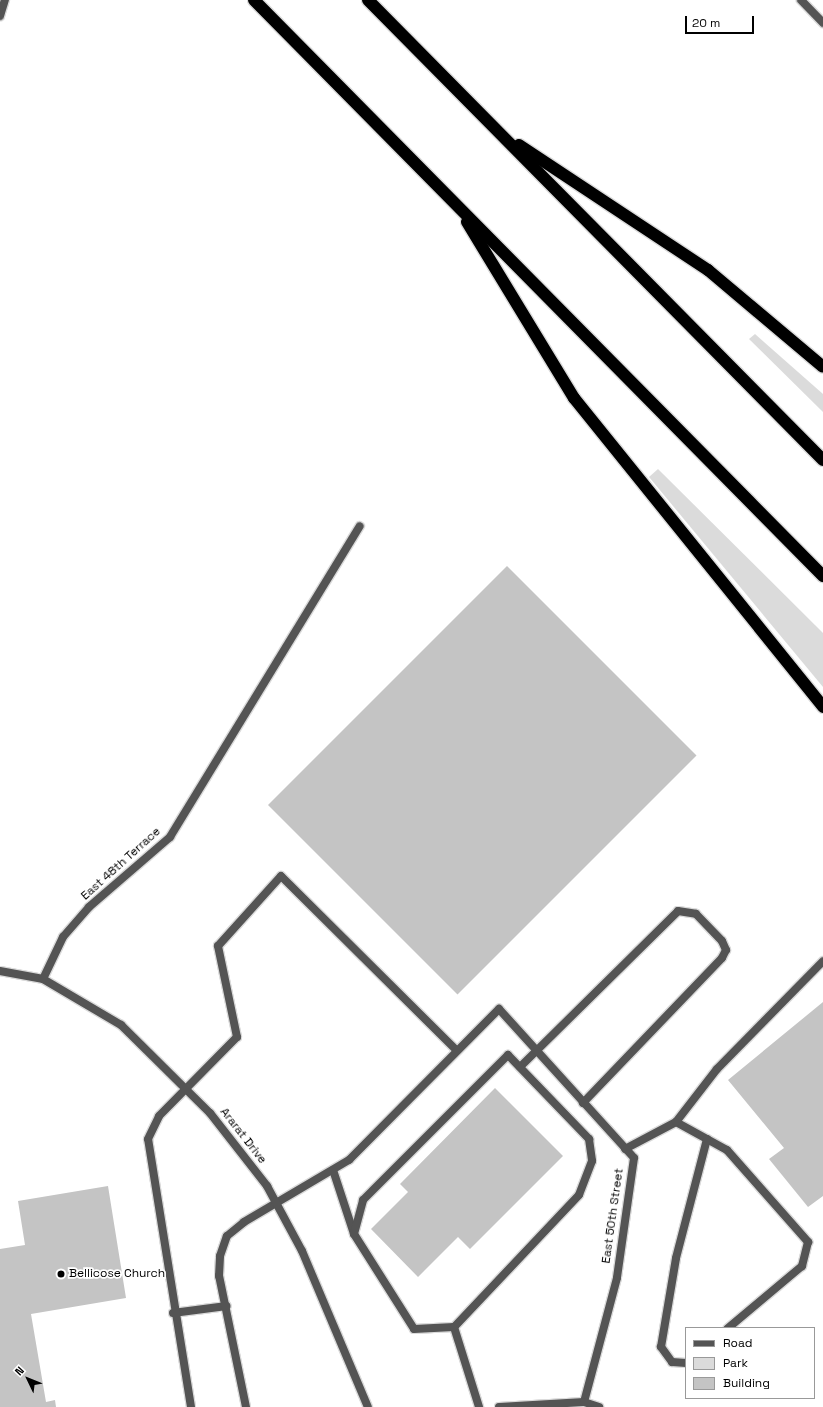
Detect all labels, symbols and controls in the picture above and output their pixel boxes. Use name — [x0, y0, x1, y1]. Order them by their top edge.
scale bar — [687, 8, 756, 34]
text: 20 m — [692, 15, 720, 31]
street label: East 48th Terrace — [78, 824, 164, 904]
street label: Ararat Drive — [217, 1105, 269, 1167]
street label: East 50th Street — [599, 1168, 627, 1264]
place label: Bellicose Church — [69, 1267, 165, 1281]
marker: Bellicose Church — [56, 1269, 66, 1279]
legend — [685, 1327, 815, 1399]
text: Road — [723, 1335, 752, 1351]
text: Park — [723, 1355, 748, 1371]
north arrow — [8, 1359, 48, 1399]
text: N — [12, 1363, 27, 1378]
text: Building — [723, 1375, 770, 1391]

